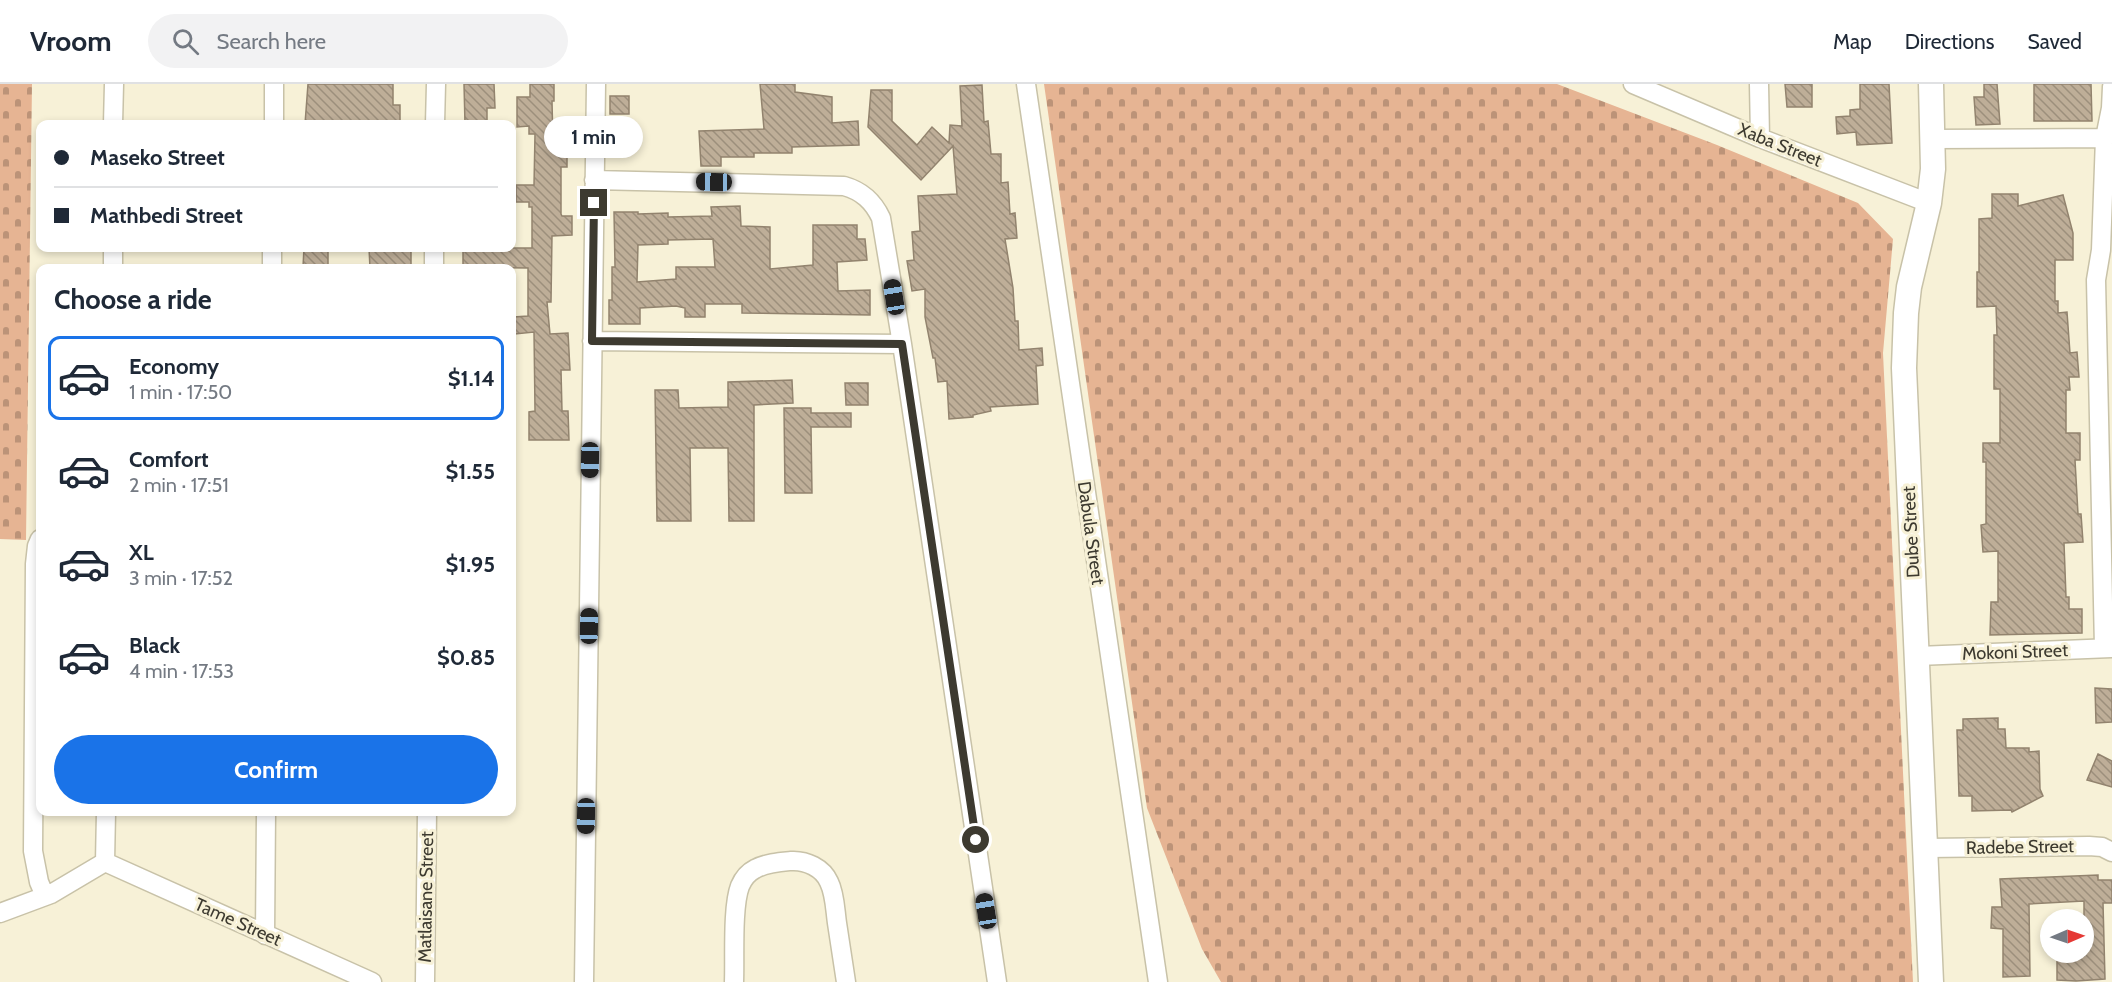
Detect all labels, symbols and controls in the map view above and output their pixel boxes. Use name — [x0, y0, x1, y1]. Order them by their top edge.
search box — [148, 14, 568, 68]
text: Vroom — [30, 24, 112, 58]
icon: search — [169, 25, 202, 58]
text: Search here — [217, 28, 326, 55]
text: Map — [1833, 29, 1872, 54]
text: Directions — [1905, 29, 1994, 54]
text: Saved — [2027, 29, 2082, 54]
callout: 1 min — [544, 116, 644, 158]
street label: Xaba Street — [1735, 118, 1825, 172]
text: 1 min — [571, 125, 616, 149]
text: Maseko Street — [90, 144, 225, 171]
car — [696, 173, 732, 191]
route end — [580, 189, 607, 216]
text: Mathbedi Street — [90, 202, 243, 229]
car — [882, 278, 906, 316]
text: Choose a ride — [54, 283, 212, 316]
icon: car — [57, 351, 111, 405]
text: Economy — [129, 353, 219, 380]
text: $1.14 — [448, 365, 495, 392]
text: 1 min · 17:50 — [129, 380, 232, 404]
car — [581, 442, 599, 478]
icon: car — [57, 444, 111, 498]
text: Comfort — [129, 446, 208, 473]
text: $1.55 — [446, 458, 495, 485]
text: 2 min · 17:51 — [129, 473, 229, 497]
street label: Dabula Street — [1073, 480, 1109, 586]
street label: Dube Street — [1898, 486, 1924, 578]
icon: car — [57, 537, 111, 591]
text: XL — [129, 539, 154, 566]
text: $1.95 — [445, 551, 495, 578]
text: 3 min · 17:52 — [129, 566, 233, 590]
car — [580, 608, 598, 644]
icon: car — [57, 630, 111, 684]
text: Black — [129, 632, 180, 659]
street label: Mokoni Street — [1962, 639, 2068, 665]
text: $0.85 — [437, 644, 495, 671]
text: 4 min · 17:53 — [129, 659, 234, 683]
button: Confirm — [54, 735, 498, 804]
car — [577, 798, 595, 834]
route start — [962, 826, 989, 853]
street label: Matlaisane Street — [414, 831, 438, 963]
street label: Radebe Street — [1966, 835, 2074, 859]
car — [974, 892, 998, 930]
street label: Tame Street — [191, 893, 285, 951]
north arrow — [2040, 909, 2094, 963]
map controls — [2040, 909, 2094, 963]

